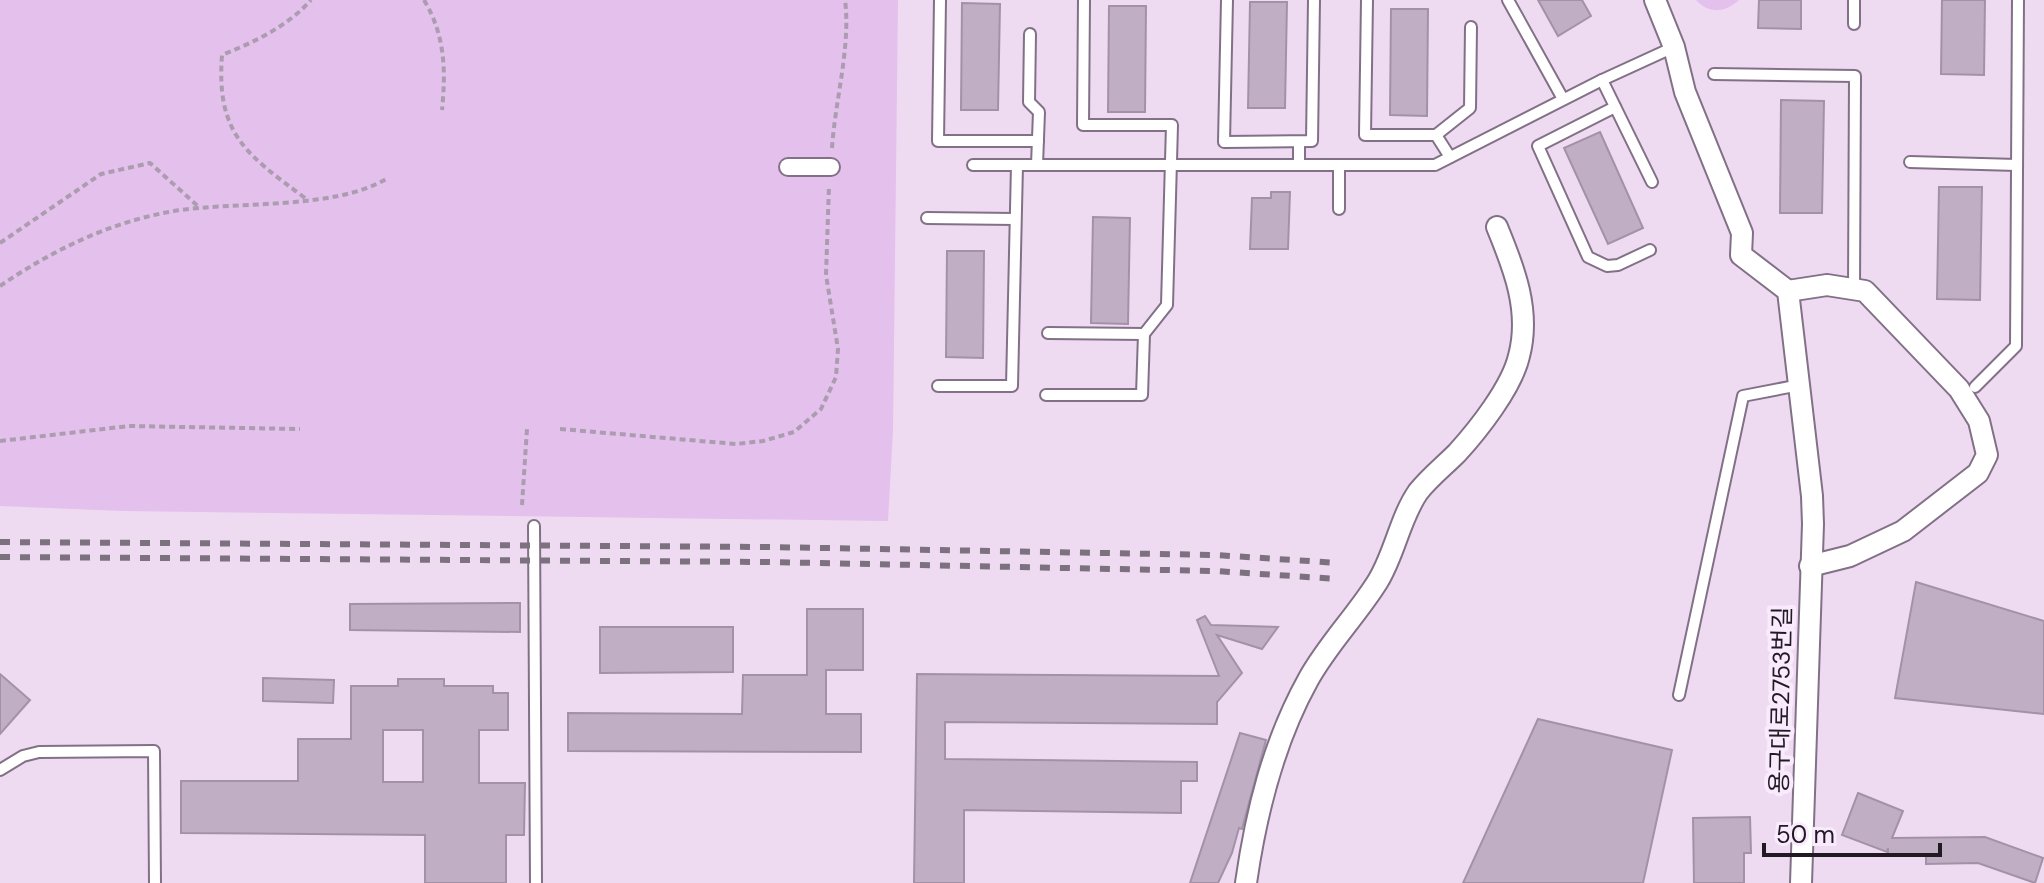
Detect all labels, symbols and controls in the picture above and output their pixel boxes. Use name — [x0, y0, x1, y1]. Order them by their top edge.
street label: 용구대로2753번길 — [1763, 606, 1798, 794]
scale bar — [1764, 807, 1940, 857]
text: 50 m — [1776, 819, 1835, 850]

